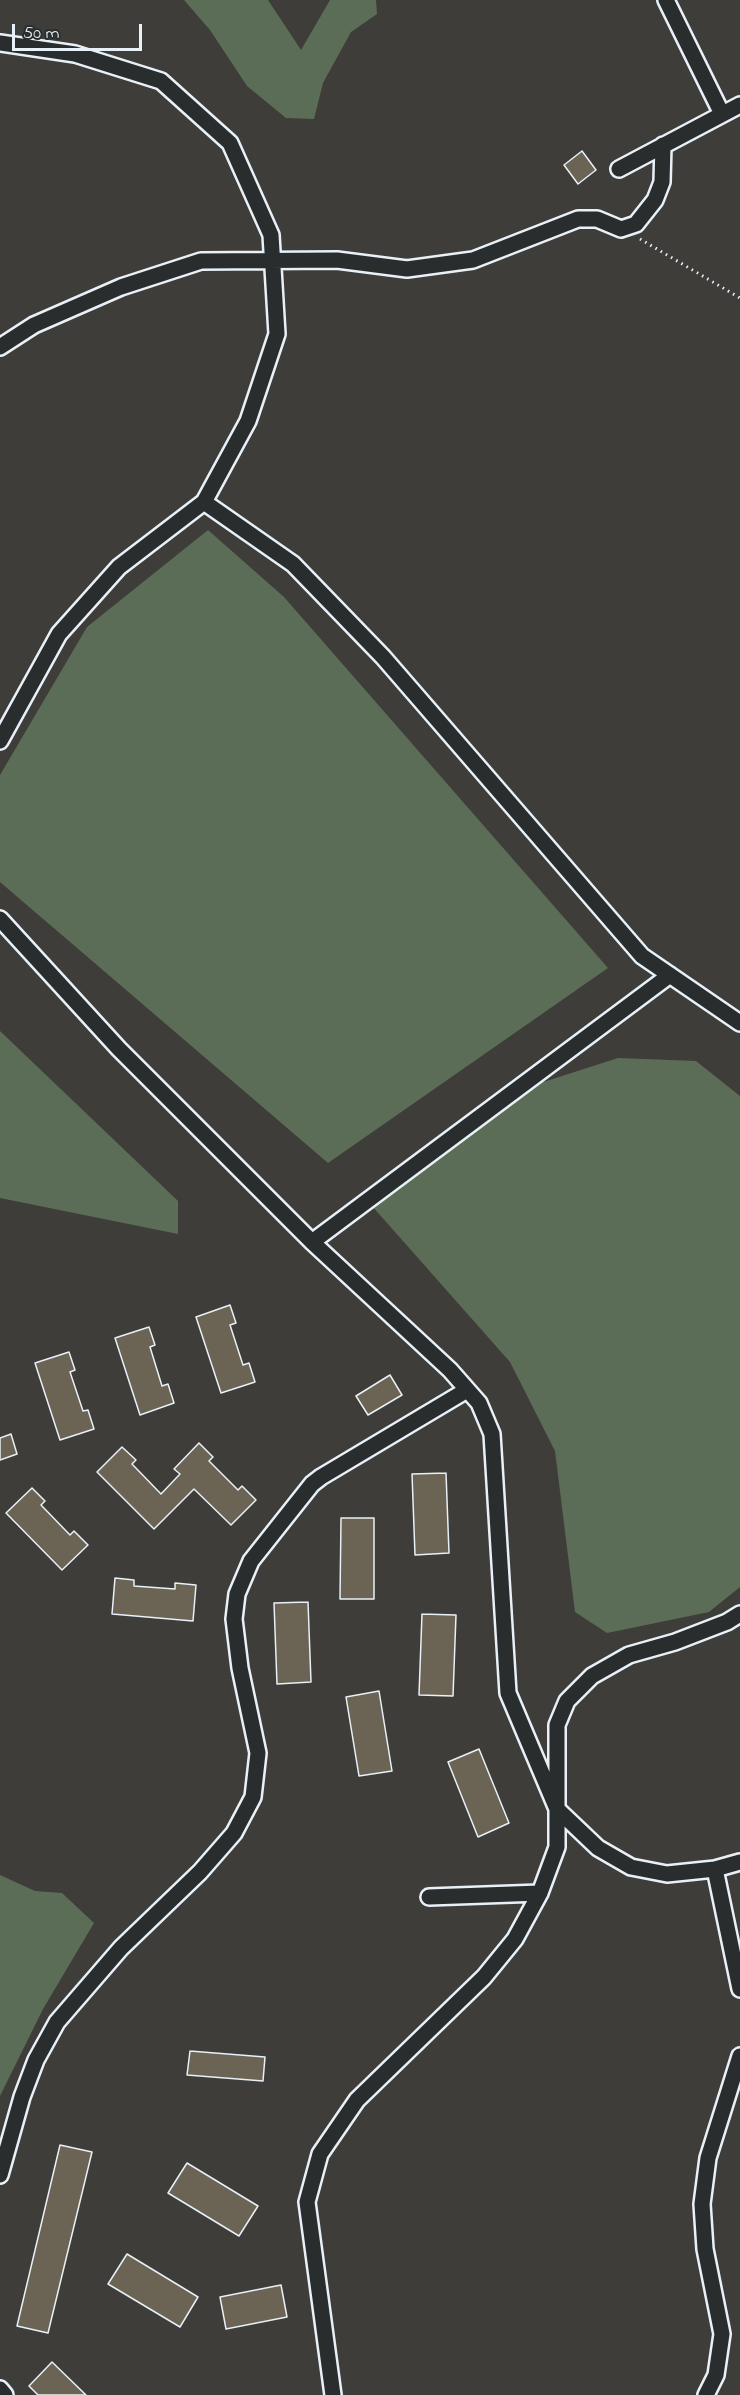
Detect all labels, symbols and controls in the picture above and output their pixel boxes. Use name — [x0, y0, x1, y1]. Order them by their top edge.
scale bar — [15, 12, 146, 50]
text: 50 m — [23, 21, 60, 47]

